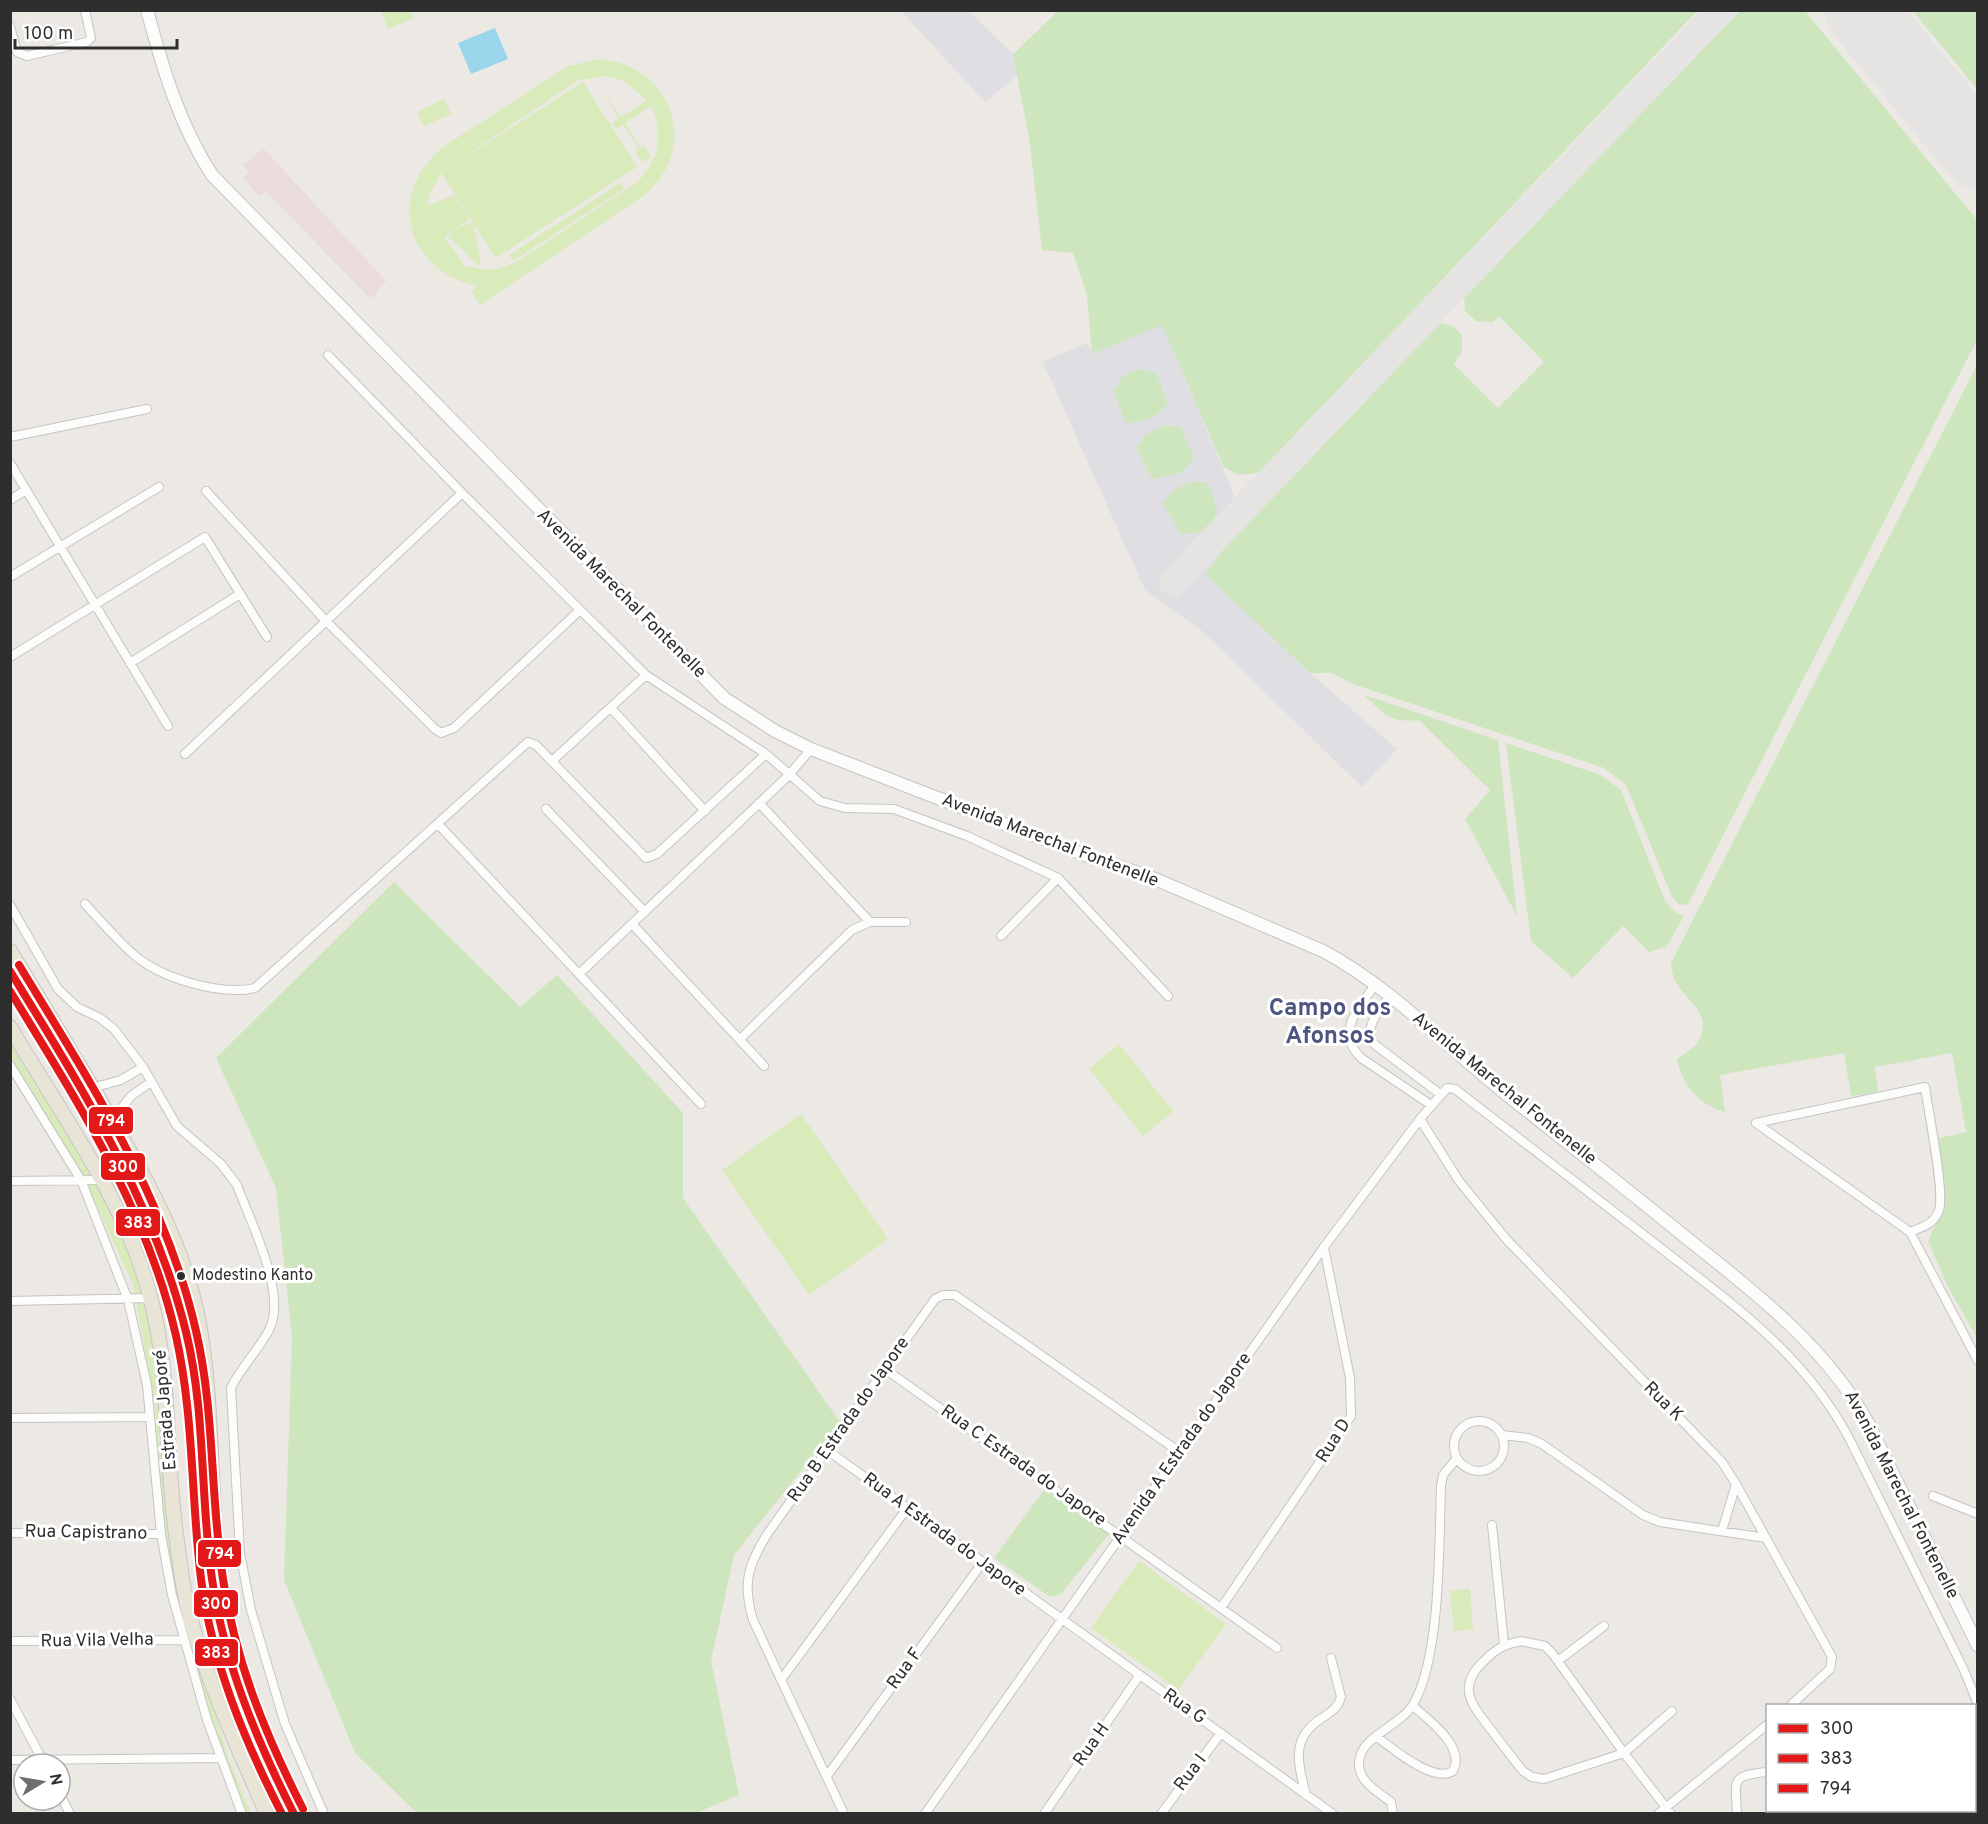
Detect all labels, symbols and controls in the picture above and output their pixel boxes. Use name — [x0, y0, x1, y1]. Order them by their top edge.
scale bar — [15, 12, 177, 50]
text: 100 m — [24, 23, 73, 46]
street label: Avenida Marechal Fontenelle — [531, 504, 711, 684]
street label: Avenida Marechal Fontenelle — [938, 789, 1162, 893]
district label: Campo dos Afonsos — [1269, 994, 1391, 1052]
street label: Avenida Marechal Fontenelle — [1407, 1007, 1601, 1171]
line badge: 794 — [88, 1106, 134, 1135]
text: 794 — [97, 1112, 125, 1132]
line badge: 300 — [100, 1152, 146, 1181]
text: 300 — [108, 1158, 138, 1178]
line badge: 383 — [115, 1208, 161, 1237]
text: 383 — [123, 1214, 153, 1234]
place label: Modestino Kanto — [192, 1266, 313, 1286]
marker: Modestino Kanto — [175, 1270, 187, 1282]
street label: Rua B Estrada do Japore — [783, 1333, 915, 1507]
street label: Avenida A Estrada do Japore — [1107, 1348, 1257, 1550]
street label: Estrada Japoré — [149, 1349, 183, 1471]
street label: Rua K — [1638, 1377, 1688, 1427]
street label: Avenida Marechal Fontenelle — [1838, 1387, 1964, 1603]
street label: Rua C Estrada do Japore — [936, 1400, 1110, 1532]
street label: Rua D — [1312, 1415, 1356, 1467]
street label: Rua A Estrada do Japore — [858, 1468, 1030, 1602]
street label: Rua Capistrano — [24, 1520, 148, 1546]
line badge: 794 — [197, 1539, 242, 1568]
text: 794 — [206, 1545, 234, 1565]
line badge: 300 — [193, 1589, 239, 1618]
text: 300 — [201, 1595, 231, 1615]
street label: Rua Vila Velha — [40, 1629, 154, 1653]
line badge: 383 — [194, 1638, 239, 1667]
text: 383 — [201, 1644, 231, 1664]
street label: Rua F — [882, 1644, 928, 1694]
street label: Rua G — [1158, 1684, 1210, 1730]
legend — [1766, 1704, 1976, 1812]
text: 300 — [1820, 1718, 1854, 1741]
street label: Rua H — [1069, 1719, 1115, 1771]
text: 383 — [1820, 1748, 1853, 1771]
street label: Rua I — [1170, 1750, 1212, 1796]
north arrow — [12, 1752, 72, 1812]
text: N — [44, 1772, 66, 1787]
text: 794 — [1820, 1778, 1851, 1801]

